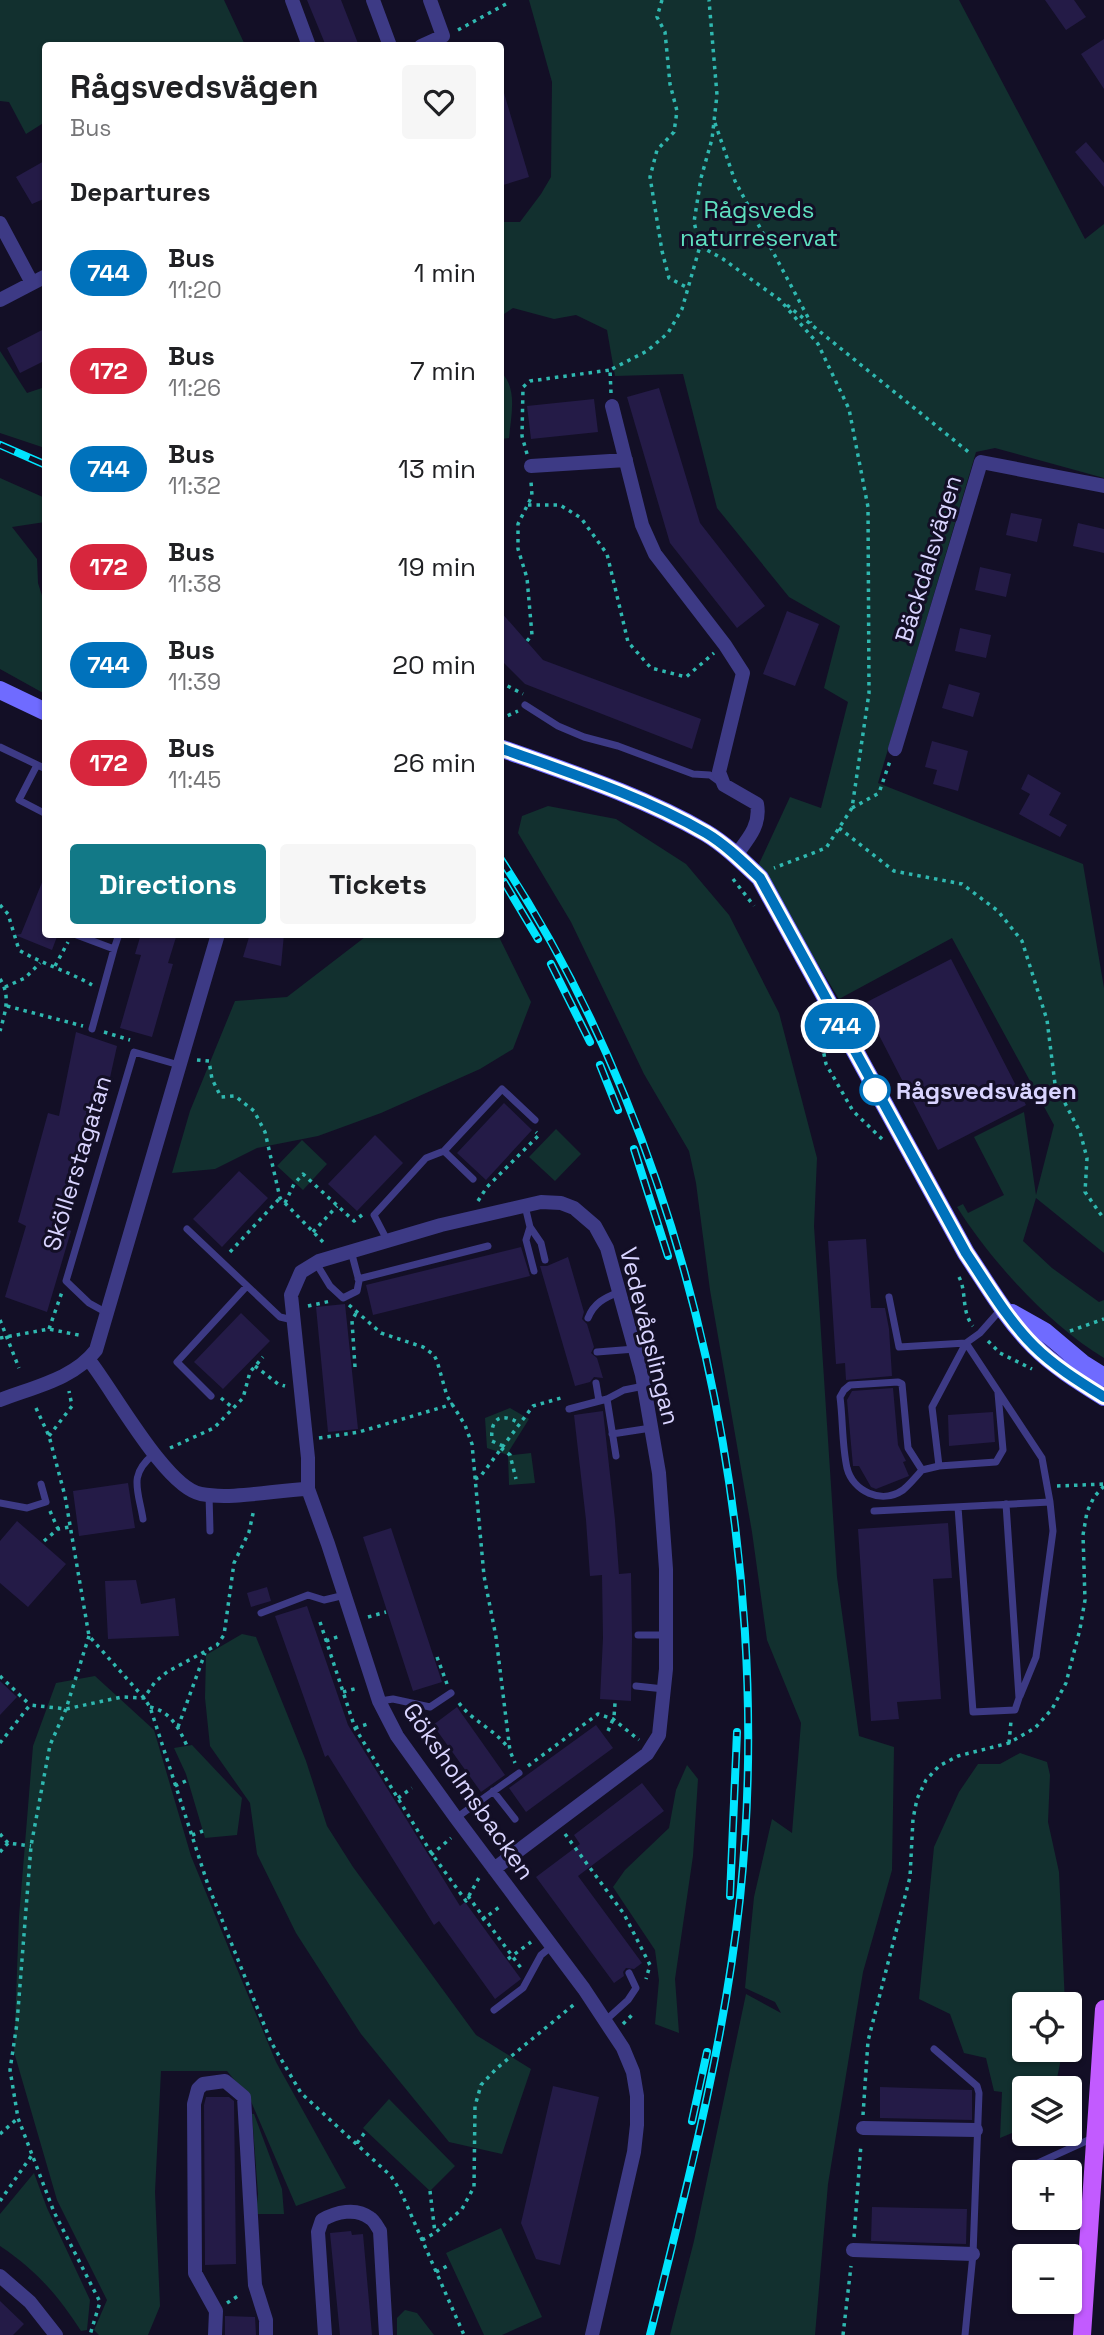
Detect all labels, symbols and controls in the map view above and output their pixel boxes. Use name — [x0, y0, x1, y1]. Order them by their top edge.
button: heart — [402, 65, 476, 139]
text: Rågsvedsvägen — [70, 66, 319, 108]
text: Bus — [70, 113, 111, 143]
text: Departures — [70, 175, 211, 209]
park label: Rågsveds naturreservat — [680, 194, 838, 253]
text: Bus — [168, 241, 215, 275]
text: 1 min — [414, 256, 476, 290]
text: 744 — [87, 257, 130, 288]
text: 11:20 — [168, 275, 222, 305]
text: Bus — [168, 339, 215, 373]
text: 7 min — [410, 354, 476, 388]
text: 172 — [89, 355, 128, 386]
text: 11:26 — [168, 373, 221, 403]
text: Bus — [168, 437, 215, 471]
text: 13 min — [398, 452, 476, 486]
text: 744 — [87, 453, 130, 484]
text: 11:32 — [168, 471, 221, 501]
street label: Bäckdalsvägen — [888, 471, 968, 647]
text: Bus — [168, 535, 215, 569]
text: 19 min — [398, 550, 476, 584]
text: 172 — [89, 551, 128, 582]
text: 11:38 — [168, 569, 221, 599]
text: Bus — [168, 633, 215, 667]
text: 20 min — [392, 648, 476, 682]
text: 744 — [87, 649, 130, 680]
text: 11:39 — [168, 667, 221, 697]
text: Bus — [168, 731, 215, 765]
text: 26 min — [393, 746, 476, 780]
text: 172 — [89, 747, 128, 778]
text: 11:45 — [168, 765, 221, 795]
button: Directions — [70, 844, 266, 924]
button: Tickets — [280, 844, 476, 924]
line badge: 744 — [800, 1003, 880, 1049]
text: 744 — [819, 1010, 861, 1041]
street label: Sköllerstagatan — [36, 1072, 118, 1254]
marker: Rågsvedsvägen — [860, 1075, 890, 1105]
place label: Rågsvedsvägen — [896, 1075, 1077, 1106]
street label: Vedevågslingan — [613, 1244, 687, 1428]
street label: Göksholmsbacken — [396, 1696, 542, 1886]
map controls — [1012, 1992, 1082, 2314]
button: locate — [1012, 1992, 1082, 2062]
button: layers — [1012, 2076, 1082, 2146]
button: + — [1012, 2160, 1082, 2230]
button: − — [1012, 2244, 1082, 2314]

